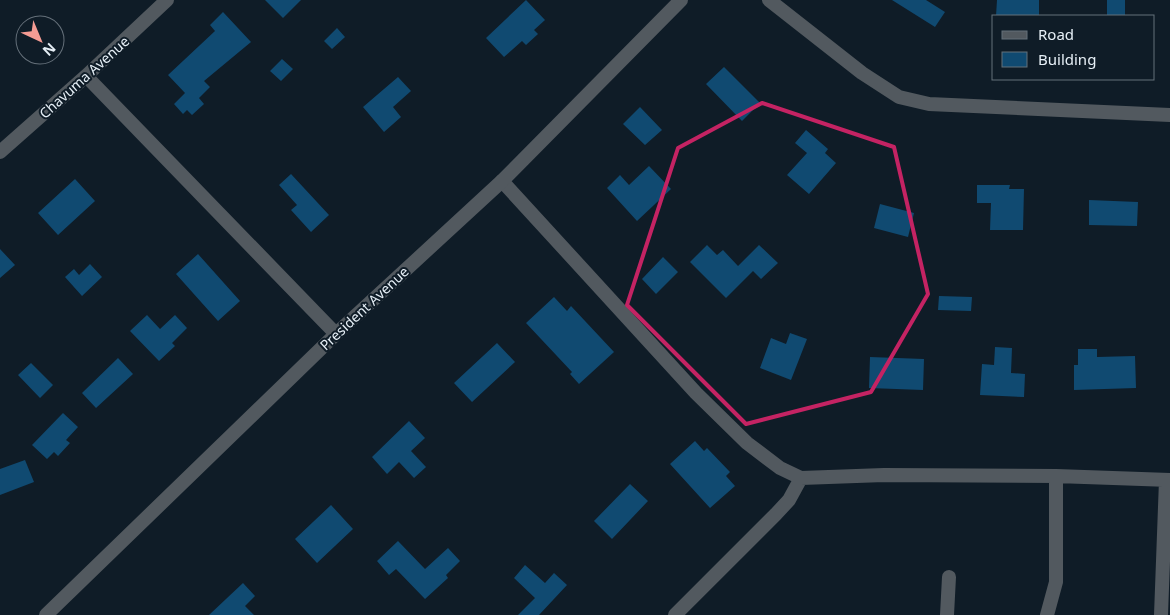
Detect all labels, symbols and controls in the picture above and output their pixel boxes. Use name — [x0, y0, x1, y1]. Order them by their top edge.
north arrow — [15, 15, 65, 65]
legend — [992, 15, 1155, 80]
text: Road — [1038, 24, 1074, 44]
street label: Chavuma Avenue — [35, 31, 133, 122]
text: N — [39, 39, 60, 61]
text: Building — [1038, 49, 1096, 69]
street label: President Avenue — [315, 262, 413, 354]

